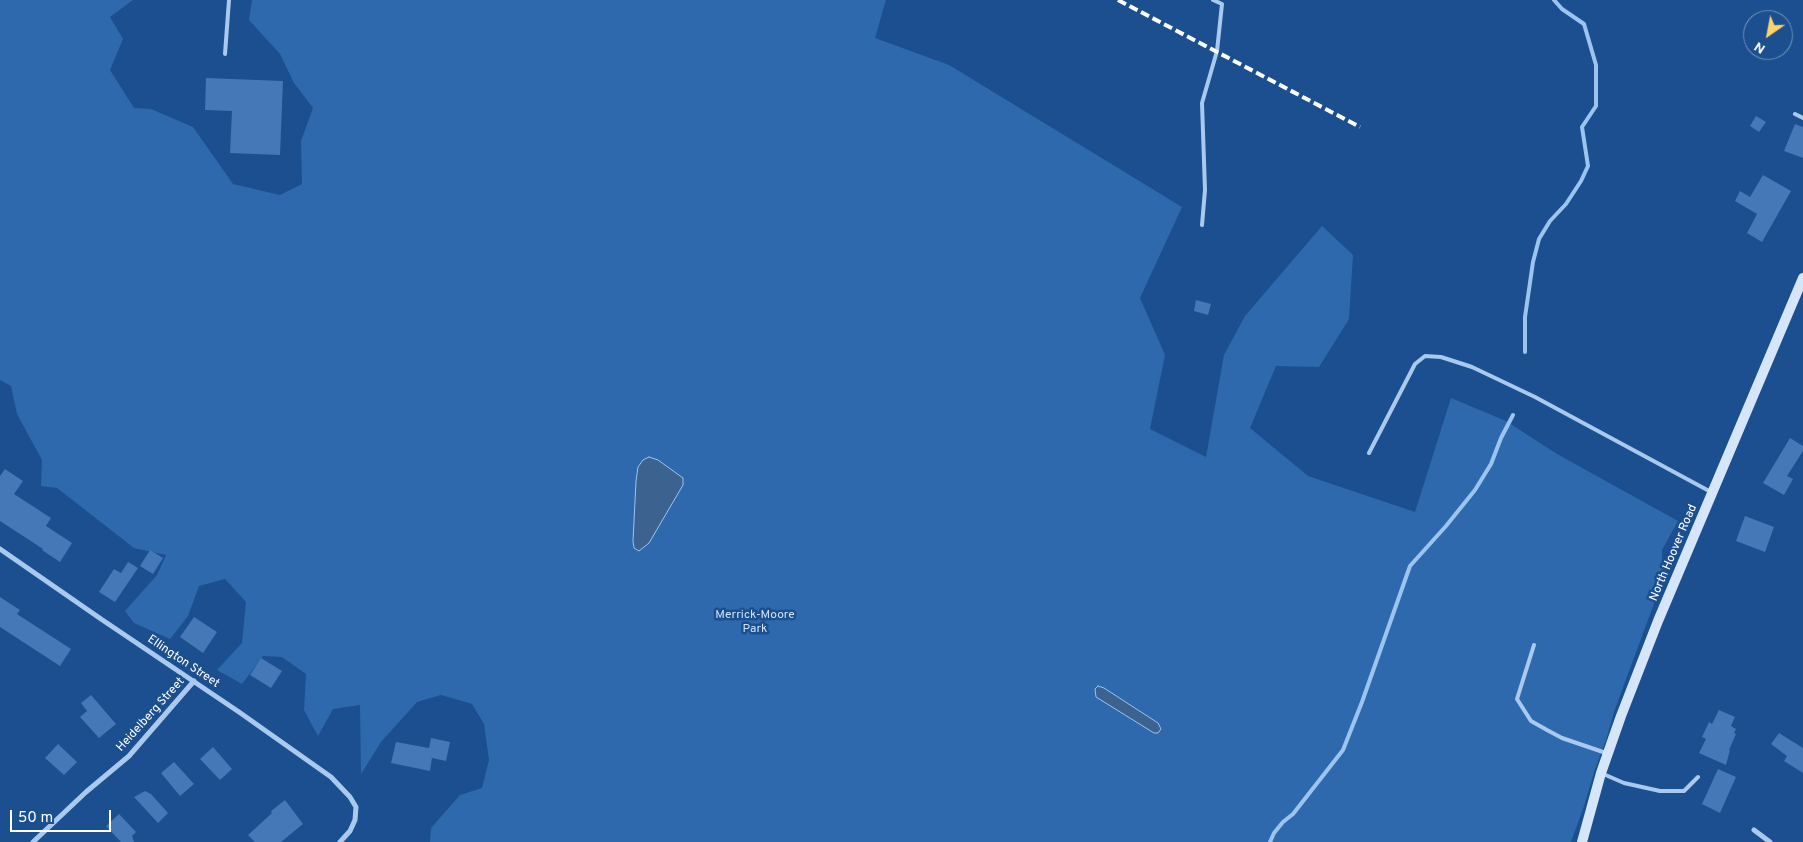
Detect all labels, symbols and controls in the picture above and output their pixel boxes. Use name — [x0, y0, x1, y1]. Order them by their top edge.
north arrow — [1743, 10, 1793, 60]
text: N — [1751, 37, 1769, 57]
street label: North Hoover Road — [1647, 502, 1701, 604]
park label: Merrick-Moore Park — [715, 609, 795, 637]
street label: Ellington Street — [144, 633, 222, 691]
street label: Heidelberg Street — [114, 675, 188, 755]
scale bar — [12, 800, 114, 832]
text: 50 m — [18, 809, 53, 828]

